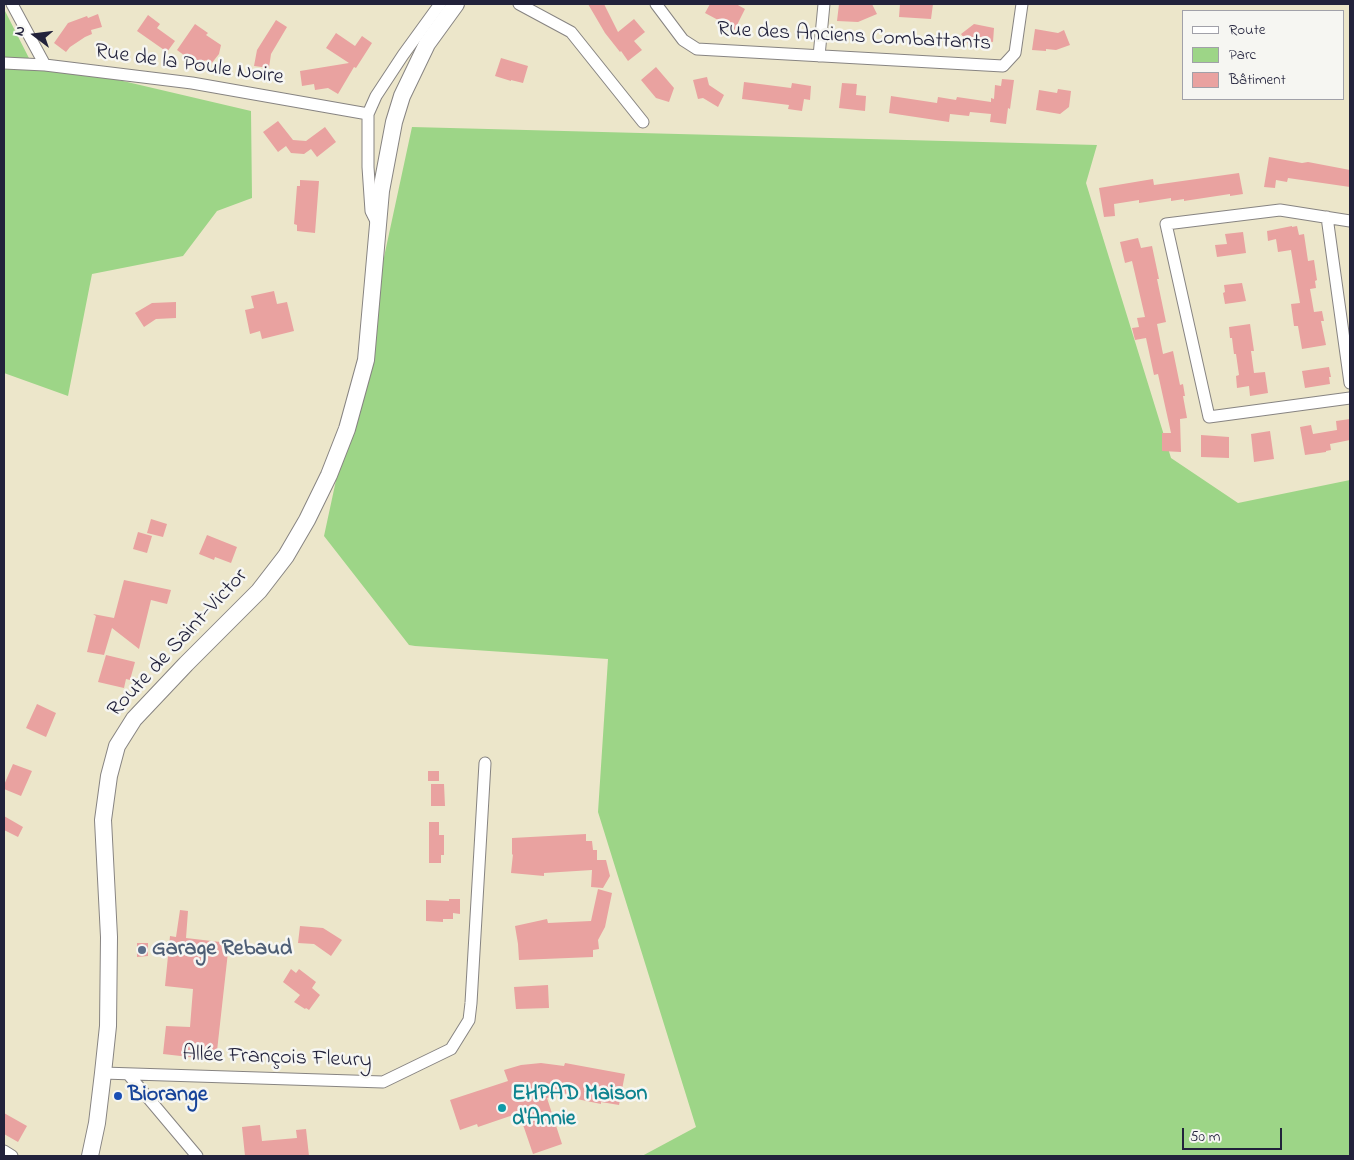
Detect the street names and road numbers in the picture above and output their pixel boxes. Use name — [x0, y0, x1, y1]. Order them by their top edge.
street label: Rue des Anciens Combattants — [716, 18, 992, 58]
street label: Rue de la Poule Noire — [93, 40, 285, 92]
street label: Route de Saint-Victor — [103, 564, 255, 724]
street label: Allée François Fleury — [182, 1043, 372, 1075]

